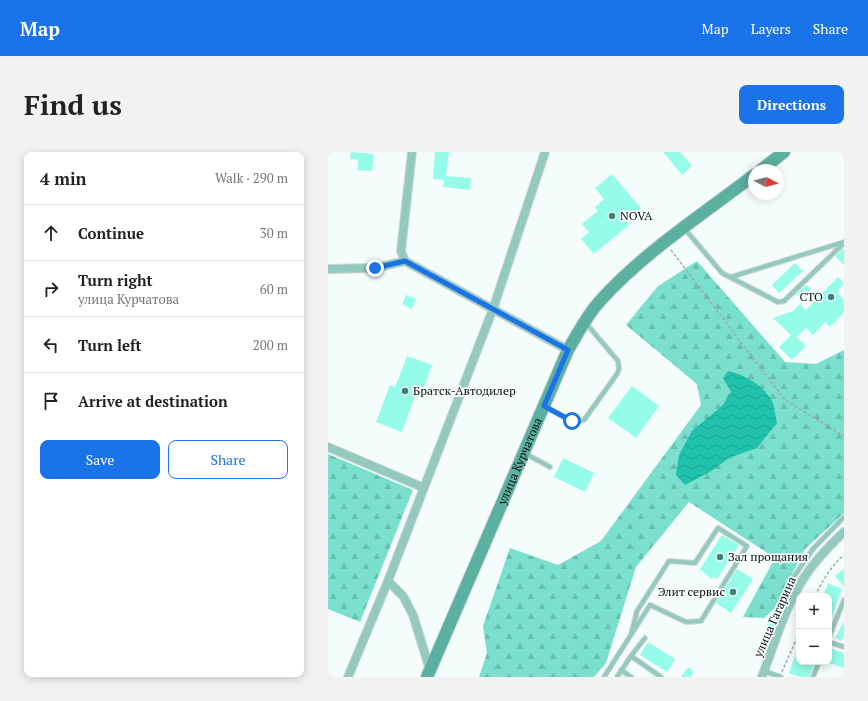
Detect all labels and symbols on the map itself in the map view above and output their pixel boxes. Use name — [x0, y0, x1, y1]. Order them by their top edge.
north arrow — [748, 164, 784, 200]
place label: NOVA — [620, 208, 653, 223]
marker: NOVA — [607, 211, 617, 221]
route end — [366, 259, 384, 277]
place label: СТО — [800, 289, 823, 304]
marker: СТО — [826, 292, 836, 302]
place label: Братск-Автодилер — [413, 383, 516, 398]
marker: Братск-Автодилер — [400, 386, 410, 396]
route start — [563, 412, 581, 430]
street label: улица Курчатова — [494, 415, 545, 508]
place label: Зал прощания — [728, 549, 808, 564]
marker: Зал прощания — [715, 552, 725, 562]
street label: улица Гагарина — [750, 574, 799, 660]
place label: Элит сервис — [658, 584, 725, 599]
marker: Элит сервис — [728, 587, 738, 597]

